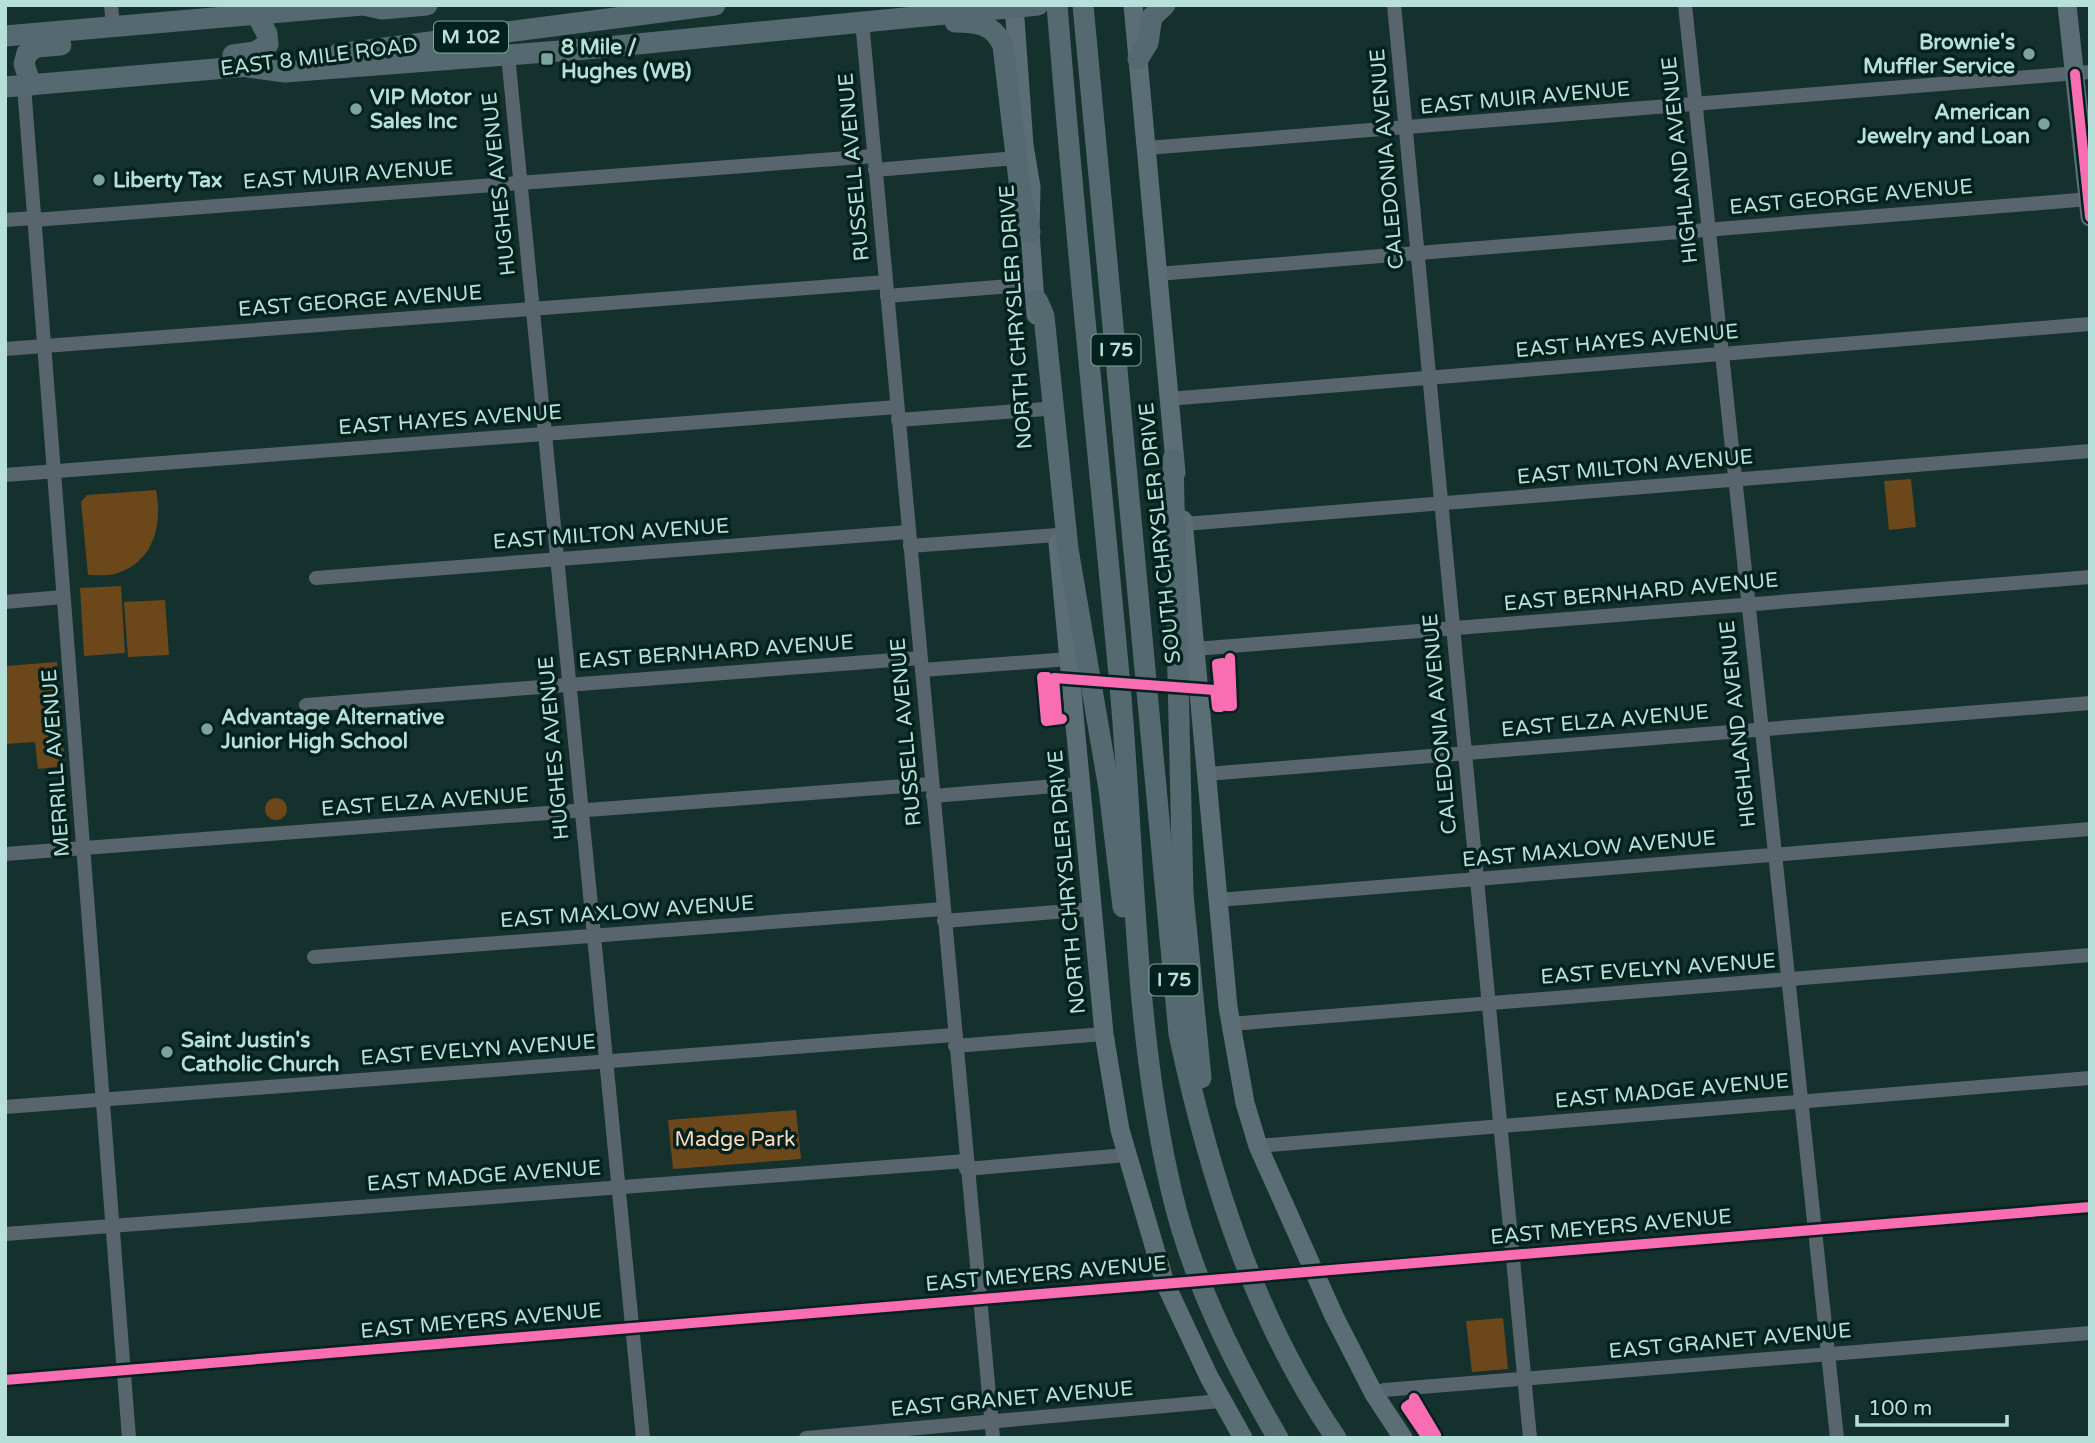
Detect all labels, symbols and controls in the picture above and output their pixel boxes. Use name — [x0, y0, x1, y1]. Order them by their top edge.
road number: M 102 — [434, 22, 508, 52]
place label: Brownie's Muffler Service — [1863, 30, 2015, 79]
street label: EAST 8 MILE ROAD — [219, 32, 419, 82]
place label: 8 Mile / Hughes (WB) — [561, 35, 691, 84]
marker: Brownie's Muffler Service — [2021, 46, 2037, 62]
street label: CALEDONIA AVENUE — [1365, 48, 1409, 270]
marker: 8 Mile / Hughes (WB) — [539, 51, 555, 67]
street label: HIGHLAND AVENUE — [1657, 55, 1703, 265]
street label: RUSSELL AVENUE — [833, 72, 875, 262]
street label: EAST MUIR AVENUE — [1419, 76, 1631, 120]
place label: VIP Motor Sales Inc — [370, 85, 472, 134]
street label: HUGHES AVENUE — [477, 91, 521, 277]
place label: American Jewelry and Loan — [1856, 100, 2030, 149]
marker: VIP Motor Sales Inc — [348, 101, 364, 117]
marker: American Jewelry and Loan — [2036, 116, 2052, 132]
street label: EAST MUIR AVENUE — [242, 155, 454, 195]
place label: Liberty Tax — [113, 168, 222, 193]
marker: Liberty Tax — [91, 172, 107, 188]
street label: EAST GEORGE AVENUE — [1728, 174, 1974, 220]
street label: NORTH CHRYSLER DRIVE — [994, 184, 1038, 450]
street label: EAST GEORGE AVENUE — [237, 280, 483, 322]
street label: EAST HAYES AVENUE — [1514, 319, 1740, 363]
road number: I 75 — [1092, 334, 1140, 366]
street label: EAST HAYES AVENUE — [337, 400, 563, 440]
street label: SOUTH CHRYSLER DRIVE — [1134, 401, 1186, 665]
street label: EAST MILTON AVENUE — [1516, 444, 1754, 490]
street label: EAST MILTON AVENUE — [492, 513, 730, 555]
street label: EAST BERNHARD AVENUE — [1503, 568, 1779, 616]
street label: CALEDONIA AVENUE — [1418, 613, 1462, 835]
street label: HIGHLAND AVENUE — [1715, 619, 1761, 829]
street label: EAST BERNHARD AVENUE — [578, 630, 854, 674]
street label: RUSSELL AVENUE — [885, 637, 927, 827]
street label: HUGHES AVENUE — [534, 655, 574, 841]
street label: MERRILL AVENUE — [37, 668, 75, 858]
street label: EAST ELZA AVENUE — [1500, 699, 1710, 743]
place label: Advantage Alternative Junior High School — [220, 705, 445, 754]
marker: Advantage Alternative Junior High School — [199, 721, 215, 737]
street label: NORTH CHRYSLER DRIVE — [1043, 749, 1091, 1015]
street label: EAST ELZA AVENUE — [320, 782, 530, 822]
street label: EAST MAXLOW AVENUE — [1461, 825, 1717, 873]
street label: EAST MAXLOW AVENUE — [499, 891, 755, 933]
street label: EAST EVELYN AVENUE — [1540, 948, 1776, 990]
road number: I 75 — [1150, 964, 1198, 996]
place label: Saint Justin's Catholic Church — [181, 1028, 340, 1077]
street label: EAST EVELYN AVENUE — [360, 1029, 596, 1071]
marker: Saint Justin's Catholic Church — [159, 1044, 175, 1060]
street label: EAST MADGE AVENUE — [1554, 1068, 1790, 1114]
park label: Madge Park — [675, 1127, 795, 1152]
street label: EAST MADGE AVENUE — [366, 1155, 602, 1197]
street label: EAST MEYERS AVENUE — [1489, 1204, 1733, 1250]
street label: EAST MEYERS AVENUE — [924, 1251, 1168, 1297]
street label: EAST MEYERS AVENUE — [359, 1298, 603, 1344]
street label: EAST GRANET AVENUE — [1608, 1318, 1852, 1364]
street label: EAST GRANET AVENUE — [890, 1376, 1134, 1422]
scale bar — [1857, 1384, 2008, 1428]
text: 100 m — [1868, 1396, 1932, 1421]

